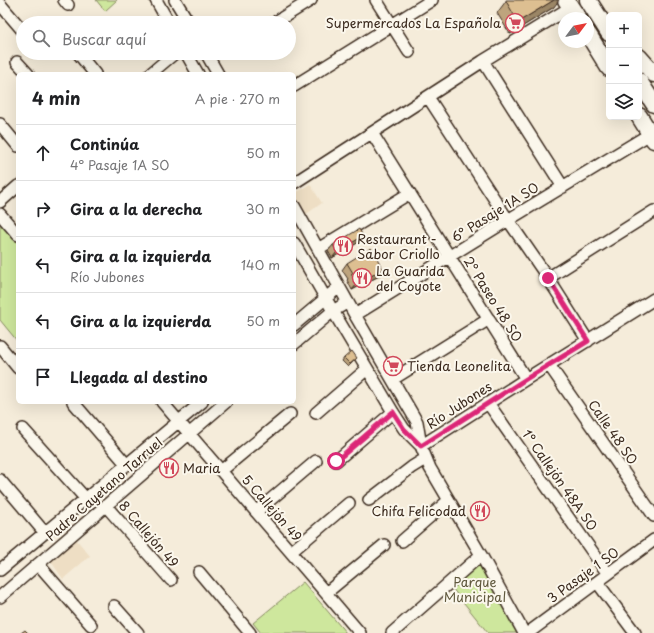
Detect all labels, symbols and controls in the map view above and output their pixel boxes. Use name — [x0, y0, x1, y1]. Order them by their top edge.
supermarket icon: Supermercados La Española — [504, 12, 526, 34]
north arrow — [558, 12, 594, 48]
map controls — [606, 12, 642, 120]
button: + — [606, 12, 642, 48]
place label: Supermercados La Española — [326, 13, 502, 32]
search box — [16, 16, 296, 60]
icon: search — [30, 27, 52, 49]
text: Buscar aquí — [62, 27, 146, 50]
button: − — [606, 48, 642, 84]
button: layers — [606, 84, 642, 120]
text: 4 min — [32, 85, 80, 111]
text: A pie · 270 m — [195, 89, 280, 108]
text: Continúa — [70, 132, 139, 155]
icon: ahead — [32, 142, 54, 164]
text: 50 m — [246, 143, 280, 162]
text: 4° Pasaje 1A SO — [70, 155, 169, 174]
street label: 6° Pasaje 1A SO — [447, 177, 542, 246]
text: Gira a la derecha — [70, 197, 202, 220]
icon: right — [32, 198, 54, 220]
text: 30 m — [246, 199, 280, 218]
place label: Restaurant - Sabor Criollo — [357, 229, 440, 263]
restaurant icon: Restaurant - Sabor Criollo — [332, 235, 354, 257]
text: Gira a la izquierda — [70, 244, 211, 267]
street label: 2° Paseo 48 SO — [460, 252, 527, 345]
icon: left — [32, 254, 54, 276]
text: 140 m — [241, 255, 280, 274]
place label: La Guarida del Coyote — [376, 261, 445, 295]
text: Río Jubones — [70, 267, 145, 286]
restaurant icon: La Guarida del Coyote — [351, 267, 373, 289]
route end — [539, 269, 557, 287]
text: Gira a la izquierda — [70, 309, 211, 332]
icon: left — [32, 310, 54, 332]
text: 50 m — [246, 311, 280, 330]
supermarket icon: Tienda Leonelita — [382, 355, 404, 377]
place label: Tienda Leonelita — [407, 356, 512, 375]
text: Llegada al destino — [70, 365, 208, 388]
icon: arrive — [32, 366, 54, 388]
street label: Río Jubones — [422, 376, 495, 433]
street label: Calle 48 SO — [584, 396, 643, 468]
street label: 1° Callejón 48A SO — [518, 425, 603, 534]
street label: Padre Cayetano Tarruel — [41, 432, 166, 545]
route start — [327, 452, 345, 470]
restaurant icon: Maria — [158, 457, 180, 479]
place label: Maria — [183, 458, 221, 477]
street label: 5 Callejón 49 — [238, 470, 307, 545]
street label: 8 Callejón 49 — [115, 496, 184, 571]
restaurant icon: Chifa Felicodad — [469, 500, 491, 522]
place label: Chifa Felicodad — [371, 501, 466, 520]
street label: 3 Pasaje 1 SO — [543, 542, 622, 607]
park label: Parque Municipal — [444, 572, 506, 606]

